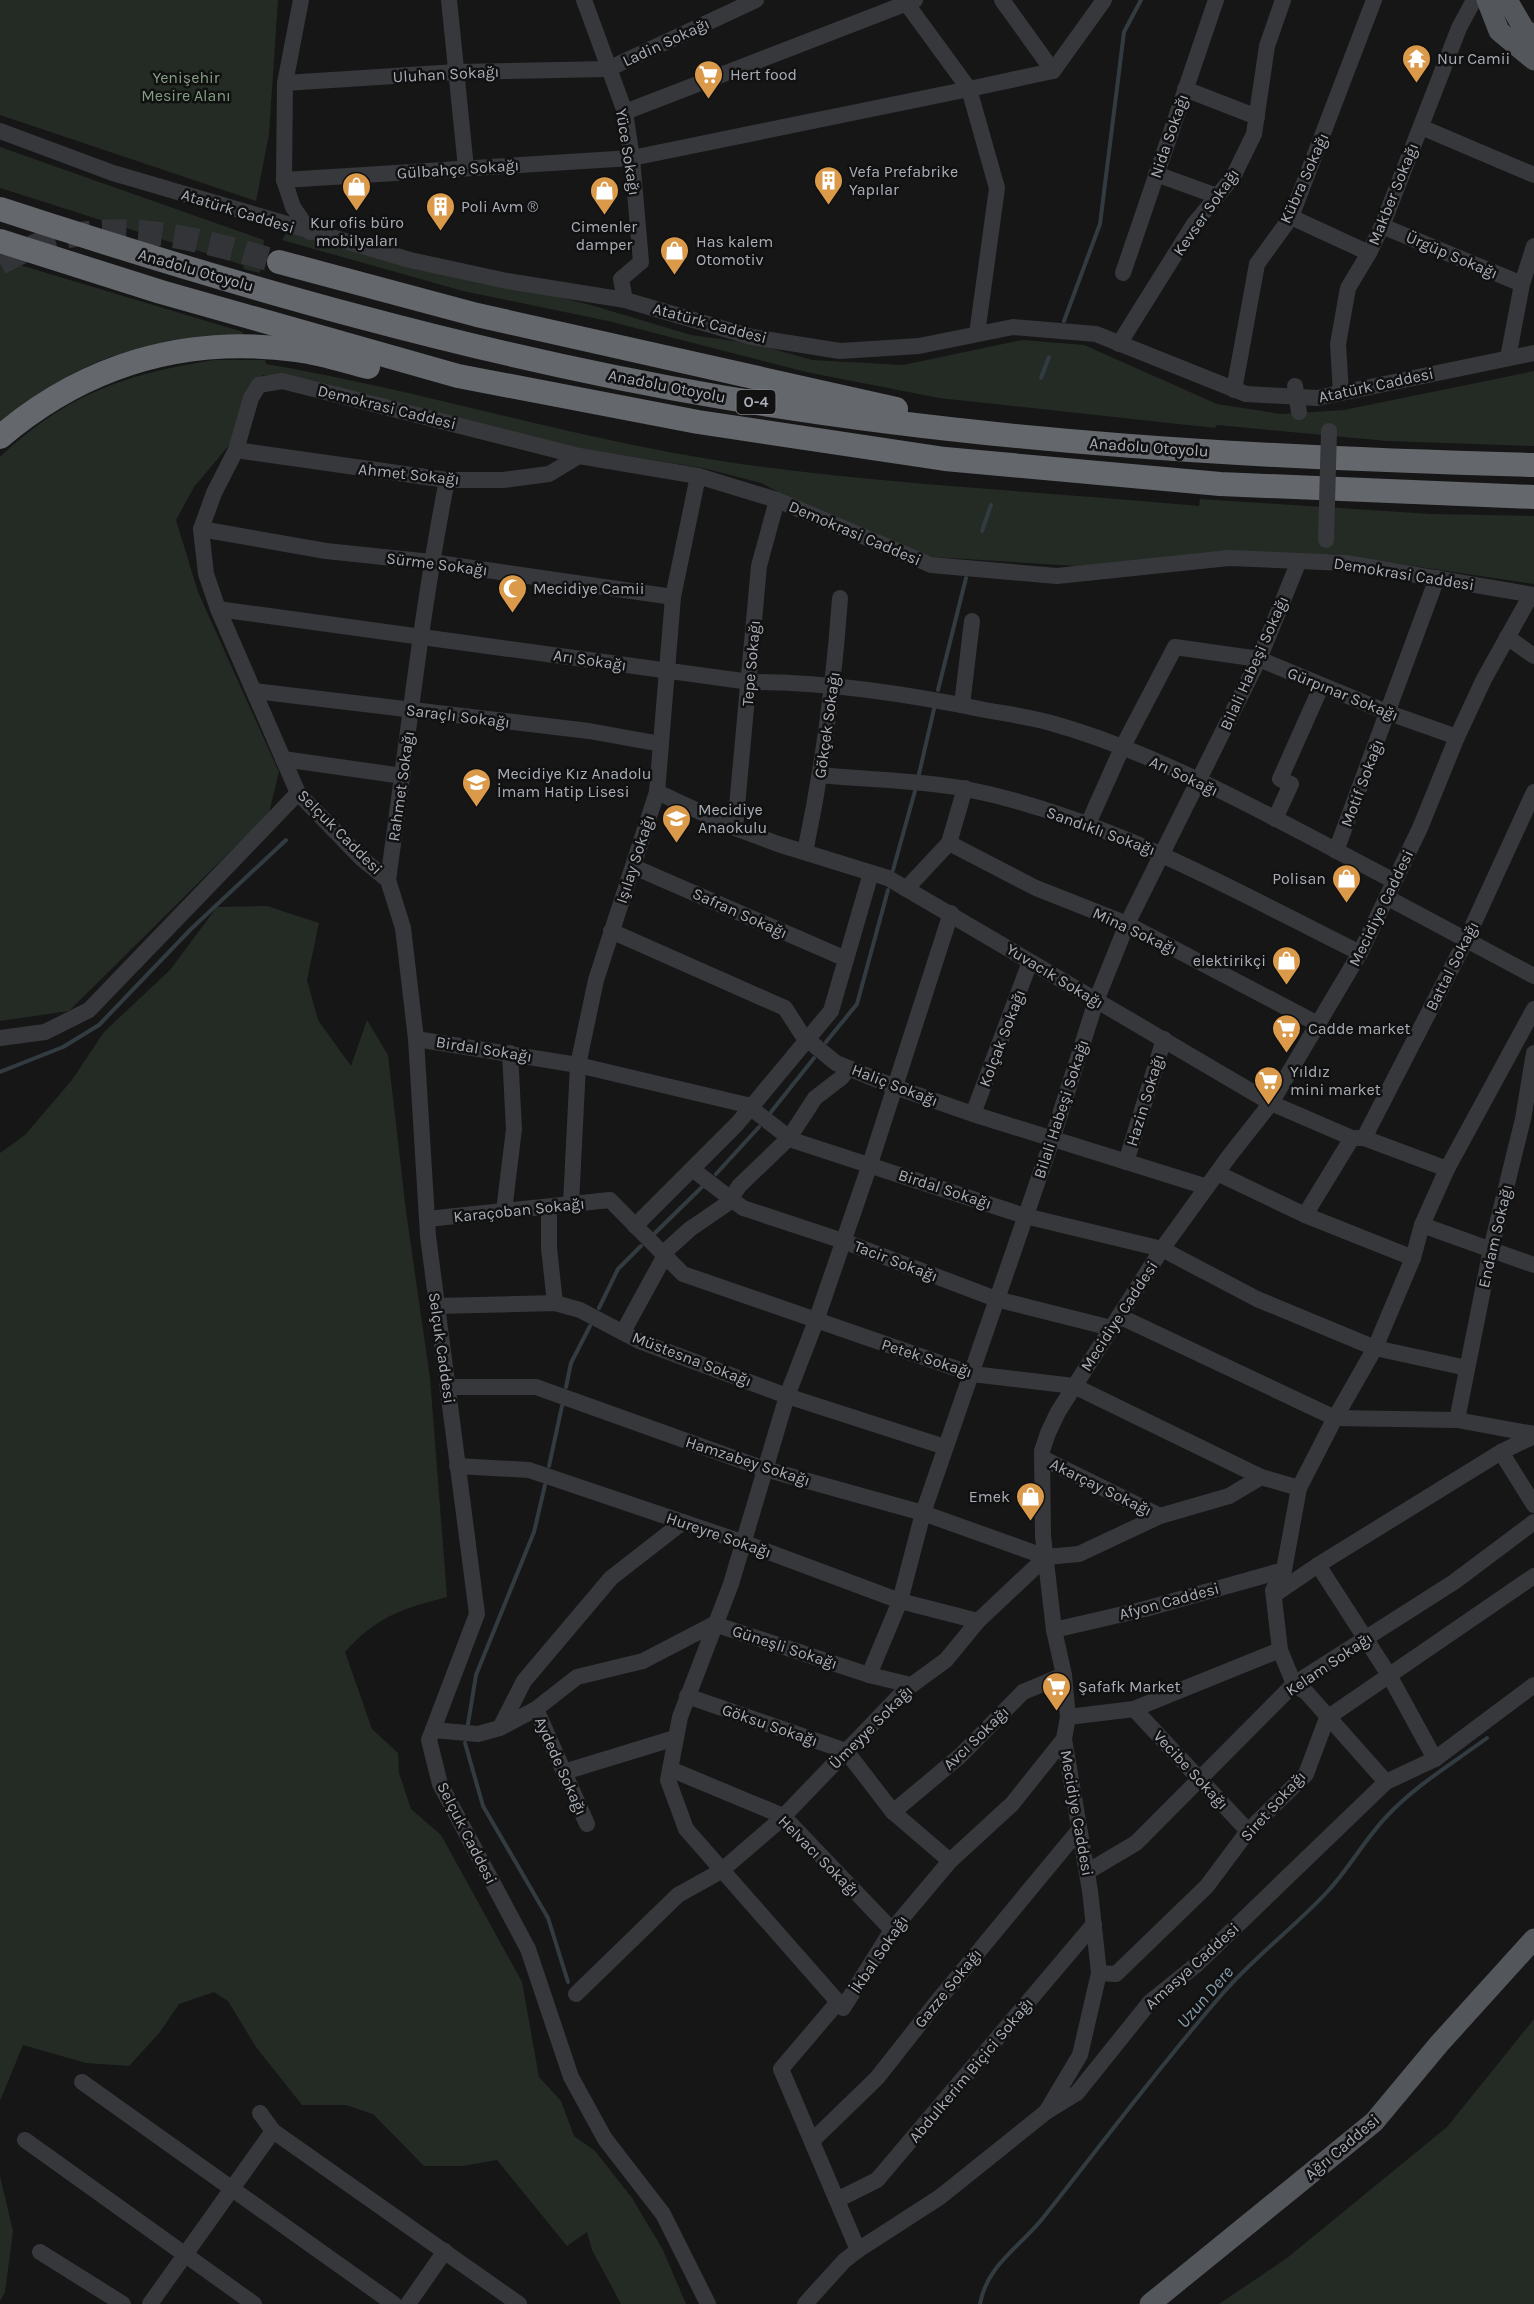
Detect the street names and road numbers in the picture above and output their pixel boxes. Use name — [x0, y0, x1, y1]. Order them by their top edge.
street label: Ladin Sokağı — [619, 14, 713, 70]
street label: Uluhan Sokağı — [392, 62, 500, 86]
street label: Nida Sokağı — [1146, 91, 1192, 181]
street label: Yüce Sokağı — [612, 107, 644, 197]
street label: Kübra Sokağı — [1276, 130, 1332, 226]
street label: Makber Sokağı — [1364, 140, 1422, 248]
street label: Gülbahçe Sokağı — [396, 155, 520, 183]
street label: Kevser Sokağı — [1169, 165, 1243, 259]
street label: Atatürk Caddesi — [179, 185, 297, 237]
street label: Ürgüp Sokağı — [1403, 227, 1501, 283]
street label: Anadolu Otoyolu — [136, 244, 256, 296]
street label: Atatürk Caddesi — [651, 299, 769, 347]
street label: Atatürk Caddesi — [1317, 364, 1435, 406]
street label: Anadolu Otoyolu — [607, 365, 727, 407]
street label: Demokrasi Caddesi — [316, 381, 458, 433]
road number: O-4 — [736, 390, 776, 414]
street label: Anadolu Otoyolu — [1089, 433, 1209, 461]
street label: Ahmet Sokağı — [357, 459, 461, 489]
street label: Demokrasi Caddesi — [786, 497, 924, 569]
street label: Sürme Sokağı — [385, 548, 489, 580]
street label: Demokrasi Caddesi — [1332, 554, 1476, 594]
street label: Bilali Habeşi Sokağı — [1216, 593, 1292, 733]
street label: Tepe Sokağı — [738, 619, 764, 707]
street label: Arı Sokağı — [552, 645, 628, 675]
street label: Gürpınar Sokağı — [1285, 663, 1401, 725]
street label: Gökçek Sokağı — [810, 671, 844, 779]
street label: Saraçlı Sokağı — [405, 700, 511, 732]
street label: Rahmet Sokağı — [384, 730, 418, 842]
street label: Motif Sokağı — [1337, 736, 1387, 830]
street label: Arı Sokağı — [1147, 752, 1221, 800]
street label: Selçuk Caddesi — [294, 786, 386, 878]
street label: Sandıklı Sokağı — [1044, 802, 1158, 860]
street label: Işılay Sokağı — [612, 812, 658, 906]
street label: Mecidiye Caddesi — [1345, 847, 1417, 969]
street label: Safran Sokağı — [690, 884, 790, 942]
street label: Mina Sokağı — [1090, 903, 1180, 959]
street label: Battal Sokağı — [1421, 918, 1483, 1014]
street label: Yuvacık Sokağı — [1003, 939, 1107, 1013]
street label: Kolçak Sokağı — [975, 987, 1029, 1089]
street label: Birdal Sokağı — [435, 1032, 533, 1066]
street label: Bilali Habeşi Sokağı — [1030, 1037, 1092, 1181]
street label: Hazin Sokağı — [1122, 1052, 1168, 1148]
street label: Haliç Sokağı — [849, 1060, 941, 1110]
street label: Birdal Sokağı — [896, 1165, 994, 1213]
street label: Endam Sokağı — [1474, 1182, 1516, 1290]
street label: Karaçoban Sokağı — [452, 1194, 586, 1226]
street label: Tacir Sokağı — [851, 1236, 941, 1286]
street label: Mecidiye Caddesi — [1076, 1257, 1162, 1375]
street label: Selçuk Caddesi — [425, 1291, 459, 1405]
street label: Müstesna Sokağı — [630, 1327, 754, 1391]
street label: Petek Sokağı — [879, 1334, 975, 1382]
street label: Hamzabey Sokağı — [683, 1432, 813, 1490]
street label: Akarçay Sokağı — [1047, 1454, 1155, 1520]
street label: Hureyre Sokağı — [664, 1508, 774, 1562]
street label: Afyon Caddesi — [1117, 1578, 1221, 1624]
street label: Güneşli Sokağı — [730, 1621, 840, 1673]
street label: Kelam Sokağı — [1282, 1628, 1376, 1700]
street label: Ümeyye Sokağı — [825, 1681, 917, 1773]
street label: Göksu Sokağı — [720, 1700, 820, 1750]
street label: Avcı Sokağı — [939, 1702, 1013, 1774]
street label: Aydede Sokağı — [531, 1714, 591, 1818]
street label: Vecibe Sokağı — [1150, 1726, 1232, 1814]
street label: Mecidiye Caddesi — [1057, 1749, 1097, 1877]
street label: Siret Sokağı — [1236, 1767, 1310, 1845]
street label: Selçuk Caddesi — [433, 1779, 501, 1887]
street label: Helvacı Sokağı — [774, 1811, 864, 1901]
street label: İkbal Sokağı — [846, 1911, 912, 1997]
street label: Amasya Caddesi — [1141, 1919, 1243, 2013]
street label: Gazze Sokağı — [910, 1945, 986, 2031]
street label: Abdulkerim Biçici Sokağı — [905, 1994, 1037, 2146]
street label: Ağrı Caddesi — [1301, 2110, 1383, 2184]

